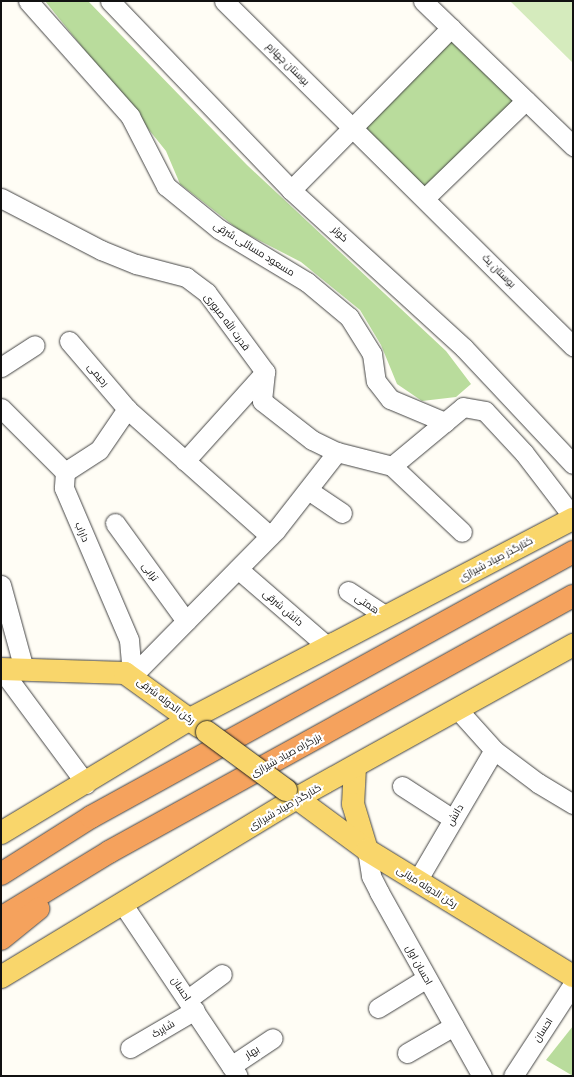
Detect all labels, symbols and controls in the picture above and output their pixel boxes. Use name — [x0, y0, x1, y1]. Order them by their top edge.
street label: بوستان چهارم — [264, 40, 312, 88]
street label: مسعود مسائلی شرقی — [211, 219, 297, 279]
street label: کوثر — [329, 224, 351, 244]
street label: بوستان یک — [480, 252, 518, 290]
street label: قدرت الله صبوری — [202, 291, 252, 353]
street label: رحیمی — [85, 361, 111, 389]
street label: داراب — [72, 520, 92, 544]
street label: کنارگذر صیاد شیرازی — [457, 535, 535, 583]
street label: ترابی — [139, 560, 161, 584]
street label: دانش شرقی — [261, 587, 305, 629]
street label: همتی — [353, 592, 381, 616]
street label: رکن الدوله شرقی — [135, 675, 197, 727]
street label: بزرگراه صیاد شیرازی — [249, 731, 323, 779]
street label: کنارگذر صیاد شیرازی — [247, 781, 323, 833]
street label: دانش — [444, 802, 466, 828]
street label: رکن الدوله میانی — [394, 864, 460, 910]
street label: احسان اول — [403, 943, 435, 987]
street label: احسان — [169, 975, 193, 1003]
street label: احسان — [531, 1016, 555, 1044]
street label: شاپرک — [149, 1018, 177, 1040]
street label: بهار — [243, 1043, 261, 1061]

